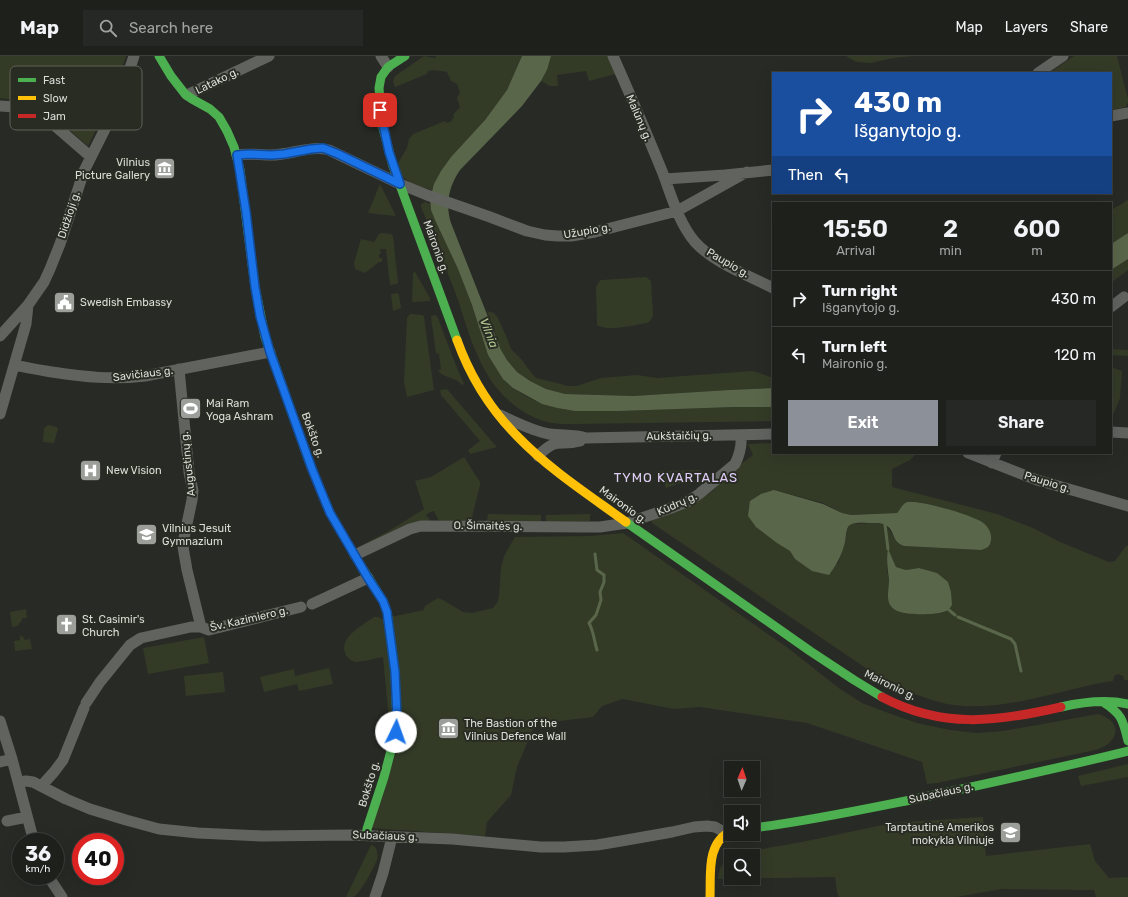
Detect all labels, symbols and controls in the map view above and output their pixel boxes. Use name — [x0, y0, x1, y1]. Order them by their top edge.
search box — [83, 10, 363, 46]
text: Map — [20, 16, 59, 39]
icon: search — [97, 17, 119, 39]
text: Search here — [129, 19, 213, 37]
text: Map — [956, 19, 983, 36]
text: Layers — [1005, 19, 1048, 36]
text: Share — [1070, 19, 1108, 36]
street label: Latako g. — [193, 65, 241, 97]
legend — [10, 66, 142, 130]
text: Fast — [43, 74, 66, 87]
text: 430 m — [854, 86, 942, 119]
icon: right — [788, 88, 840, 140]
text: Slow — [43, 92, 68, 105]
pin — [363, 93, 397, 127]
street label: Malūnų g. — [623, 93, 655, 143]
icon: arrive — [369, 99, 391, 121]
text: Jam — [43, 110, 66, 123]
text: Išganytojo g. — [854, 120, 961, 142]
museum icon: Vilnius Picture Gallery — [152, 155, 178, 181]
place label: Vilnius Picture Gallery — [75, 156, 150, 182]
icon: left — [831, 164, 853, 186]
text: Then — [788, 166, 823, 184]
street label: Didžioji g. — [55, 190, 83, 240]
text: 15:50 — [823, 215, 888, 243]
text: 2 — [943, 215, 958, 243]
text: 600 — [1013, 215, 1061, 243]
street label: Maironio g. — [420, 219, 452, 276]
street label: Užupio g. — [562, 220, 612, 242]
text: Arrival — [836, 243, 875, 258]
text: min — [939, 243, 962, 258]
text: m — [1031, 243, 1043, 258]
street label: Paupio g. — [704, 246, 752, 281]
text: Turn right — [822, 282, 897, 300]
icon: right — [788, 288, 810, 310]
public building icon: Swedish Embassy — [51, 289, 77, 315]
text: 430 m — [1051, 290, 1096, 308]
place label: Swedish Embassy — [80, 296, 172, 309]
text: Išganytojo g. — [822, 300, 900, 315]
water label: Vilnia — [477, 316, 501, 350]
text: Turn left — [822, 338, 887, 356]
icon: left — [788, 344, 810, 366]
text: 120 m — [1054, 346, 1096, 364]
text: Maironio g. — [822, 356, 888, 371]
street label: Savičiaus g. — [112, 364, 174, 384]
sports icon: Mai Ram Yoga Ashram — [178, 396, 204, 422]
place label: Mai Ram Yoga Ashram — [206, 397, 273, 423]
button: Exit — [788, 400, 938, 446]
button: Share — [946, 400, 1096, 446]
street label: Bokšto g. — [299, 410, 327, 460]
street label: Aukštaičių g. — [646, 429, 712, 443]
street label: Augustinų g. — [178, 431, 198, 497]
hospital icon: New Vision — [77, 457, 103, 483]
place label: New Vision — [106, 464, 162, 477]
street label: Paupio g. — [1023, 469, 1072, 495]
district label: TYMO KVARTALAS — [614, 470, 738, 485]
street label: Maironio g. — [597, 483, 649, 527]
street label: Kūdrų g. — [655, 489, 699, 519]
street label: O. Šimaitės g. — [453, 519, 523, 533]
school or university icon: Vilnius Jesuit Gymnazium — [133, 521, 159, 547]
place label: Vilnius Jesuit Gymnazium — [162, 522, 232, 548]
street label: Šv. Kazimiero g. — [209, 604, 289, 634]
church icon: St. Casimir's Church — [54, 612, 80, 638]
place label: St. Casimir's Church — [82, 613, 145, 639]
street label: Maironio g. — [862, 667, 918, 703]
position arrow — [375, 711, 417, 753]
museum icon: The Bastion of the Vilnius Defence Wall — [435, 716, 461, 742]
place label: The Bastion of the Vilnius Defence Wall — [464, 717, 566, 743]
street label: Bokšto g. — [356, 759, 382, 809]
north arrow — [724, 761, 760, 797]
map controls — [724, 761, 760, 885]
street label: Subačiaus g. — [908, 780, 974, 806]
button: sound — [724, 805, 760, 841]
school or university icon: Tarptautinė Amerikos mokykla Vilniuje — [997, 820, 1023, 846]
place label: Tarptautinė Amerikos mokykla Vilniuje — [885, 821, 994, 847]
street label: Subačiaus g. — [352, 828, 418, 844]
speed limit sign: 40 — [72, 833, 124, 885]
text: 36 — [25, 842, 51, 866]
button: search — [724, 849, 760, 885]
text: km/h — [26, 863, 50, 875]

